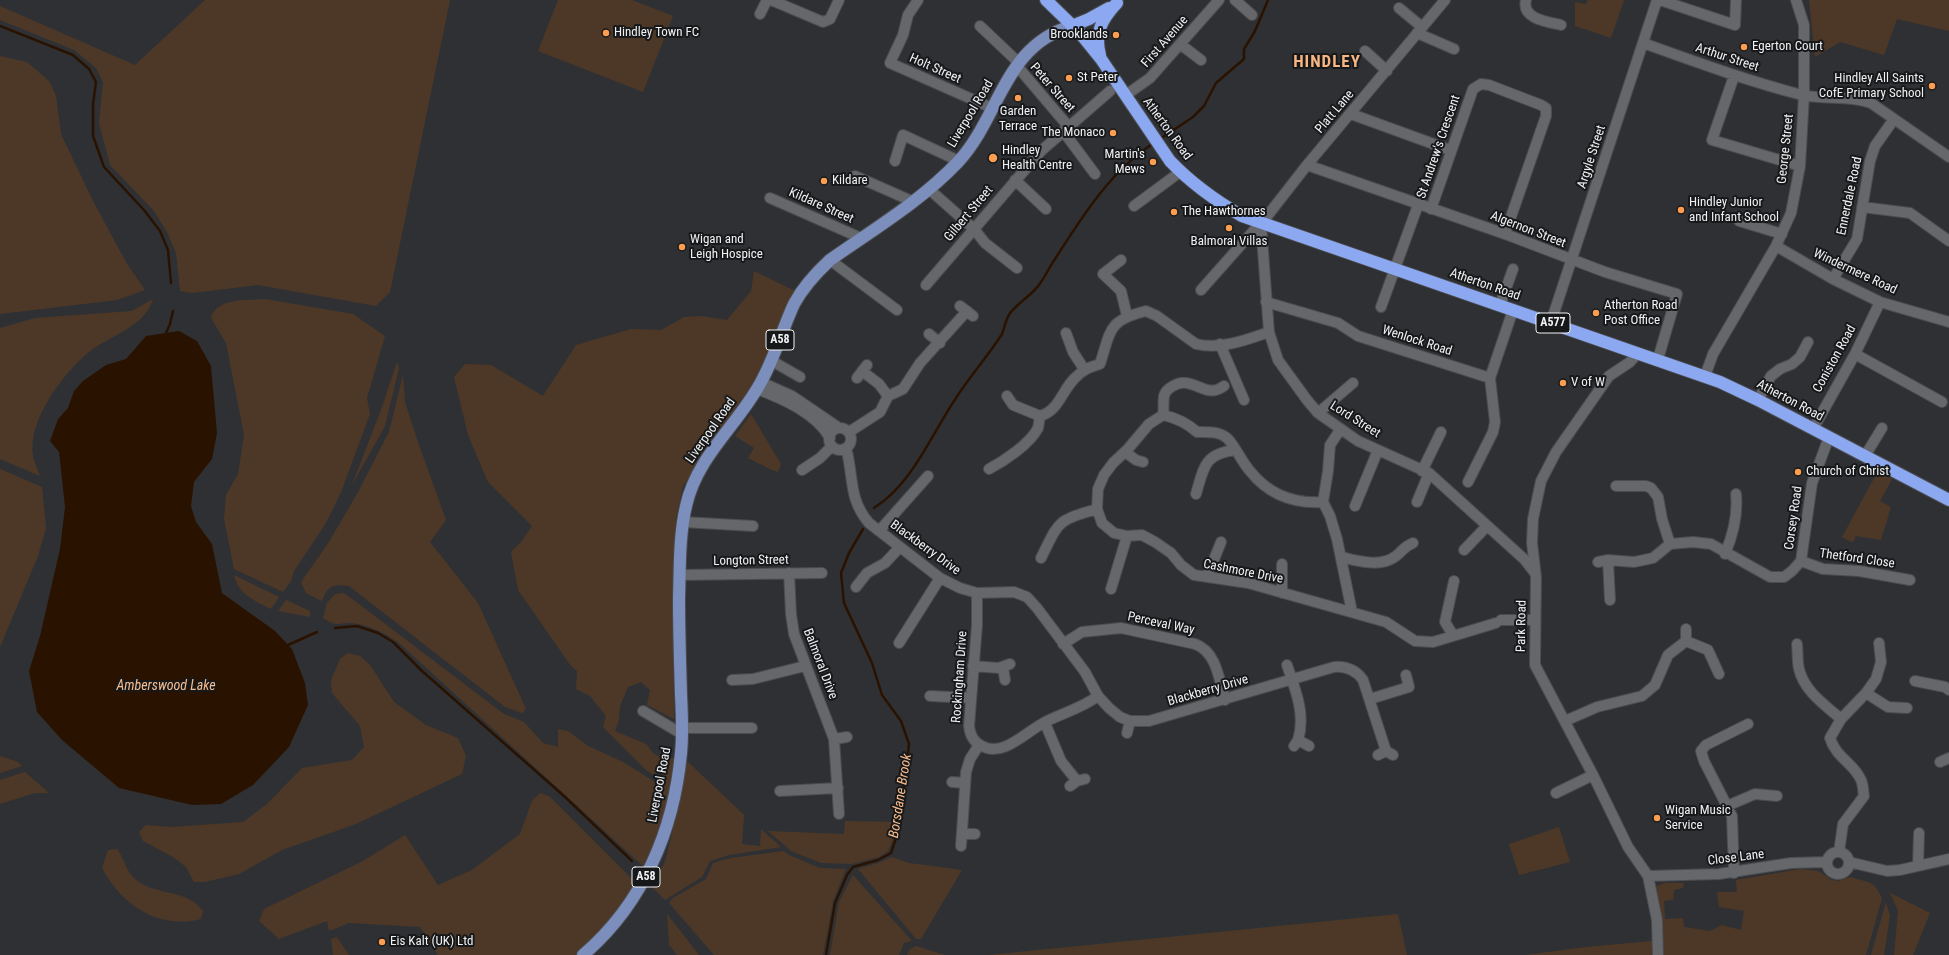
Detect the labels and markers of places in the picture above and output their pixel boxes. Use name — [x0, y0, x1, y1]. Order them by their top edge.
place label: Hindley Town FC — [614, 25, 699, 41]
place label: Brooklands — [1050, 27, 1108, 43]
marker: Hindley Town FC — [601, 28, 611, 38]
marker: Brooklands — [1111, 30, 1121, 40]
place label: Egerton Court — [1752, 39, 1823, 55]
marker: Egerton Court — [1739, 42, 1749, 52]
place label: St Peter — [1077, 70, 1118, 86]
place label: Hindley All Saints CofE Primary School — [1819, 71, 1924, 102]
marker: St Peter — [1064, 73, 1074, 83]
marker: Hindley All Saints CofE Primary School — [1927, 81, 1937, 91]
marker: Garden Terrace — [1013, 93, 1023, 103]
place label: Garden Terrace — [999, 104, 1037, 135]
place label: The Monaco — [1041, 125, 1105, 141]
marker: The Monaco — [1108, 128, 1118, 138]
place label: Hindley Health Centre — [1002, 143, 1072, 174]
place label: Martin's Mews — [1105, 147, 1145, 178]
marker: Hindley Health Centre — [987, 152, 999, 164]
marker: Martin's Mews — [1148, 157, 1158, 167]
place label: Kildare — [832, 173, 868, 189]
marker: Kildare — [819, 176, 829, 186]
place label: Hindley Junior and Infant School — [1689, 195, 1779, 226]
place label: The Hawthornes — [1182, 204, 1266, 220]
marker: Hindley Junior and Infant School — [1676, 205, 1686, 215]
marker: The Hawthornes — [1169, 207, 1179, 217]
marker: Balmoral Villas — [1224, 223, 1234, 233]
place label: Wigan and Leigh Hospice — [690, 232, 763, 263]
place label: Balmoral Villas — [1191, 234, 1267, 250]
marker: Wigan and Leigh Hospice — [677, 242, 687, 252]
place label: Atherton Road Post Office — [1604, 298, 1678, 329]
marker: Atherton Road Post Office — [1591, 308, 1601, 318]
place label: V of W — [1571, 375, 1605, 391]
marker: V of W — [1558, 378, 1568, 388]
place label: Church of Christ — [1806, 464, 1889, 480]
marker: Church of Christ — [1793, 467, 1803, 477]
place label: Wigan Music Service — [1665, 803, 1731, 834]
marker: Wigan Music Service — [1652, 813, 1662, 823]
place label: Eis Kalt (UK) Ltd — [390, 934, 474, 950]
marker: Eis Kalt (UK) Ltd — [377, 937, 387, 947]

